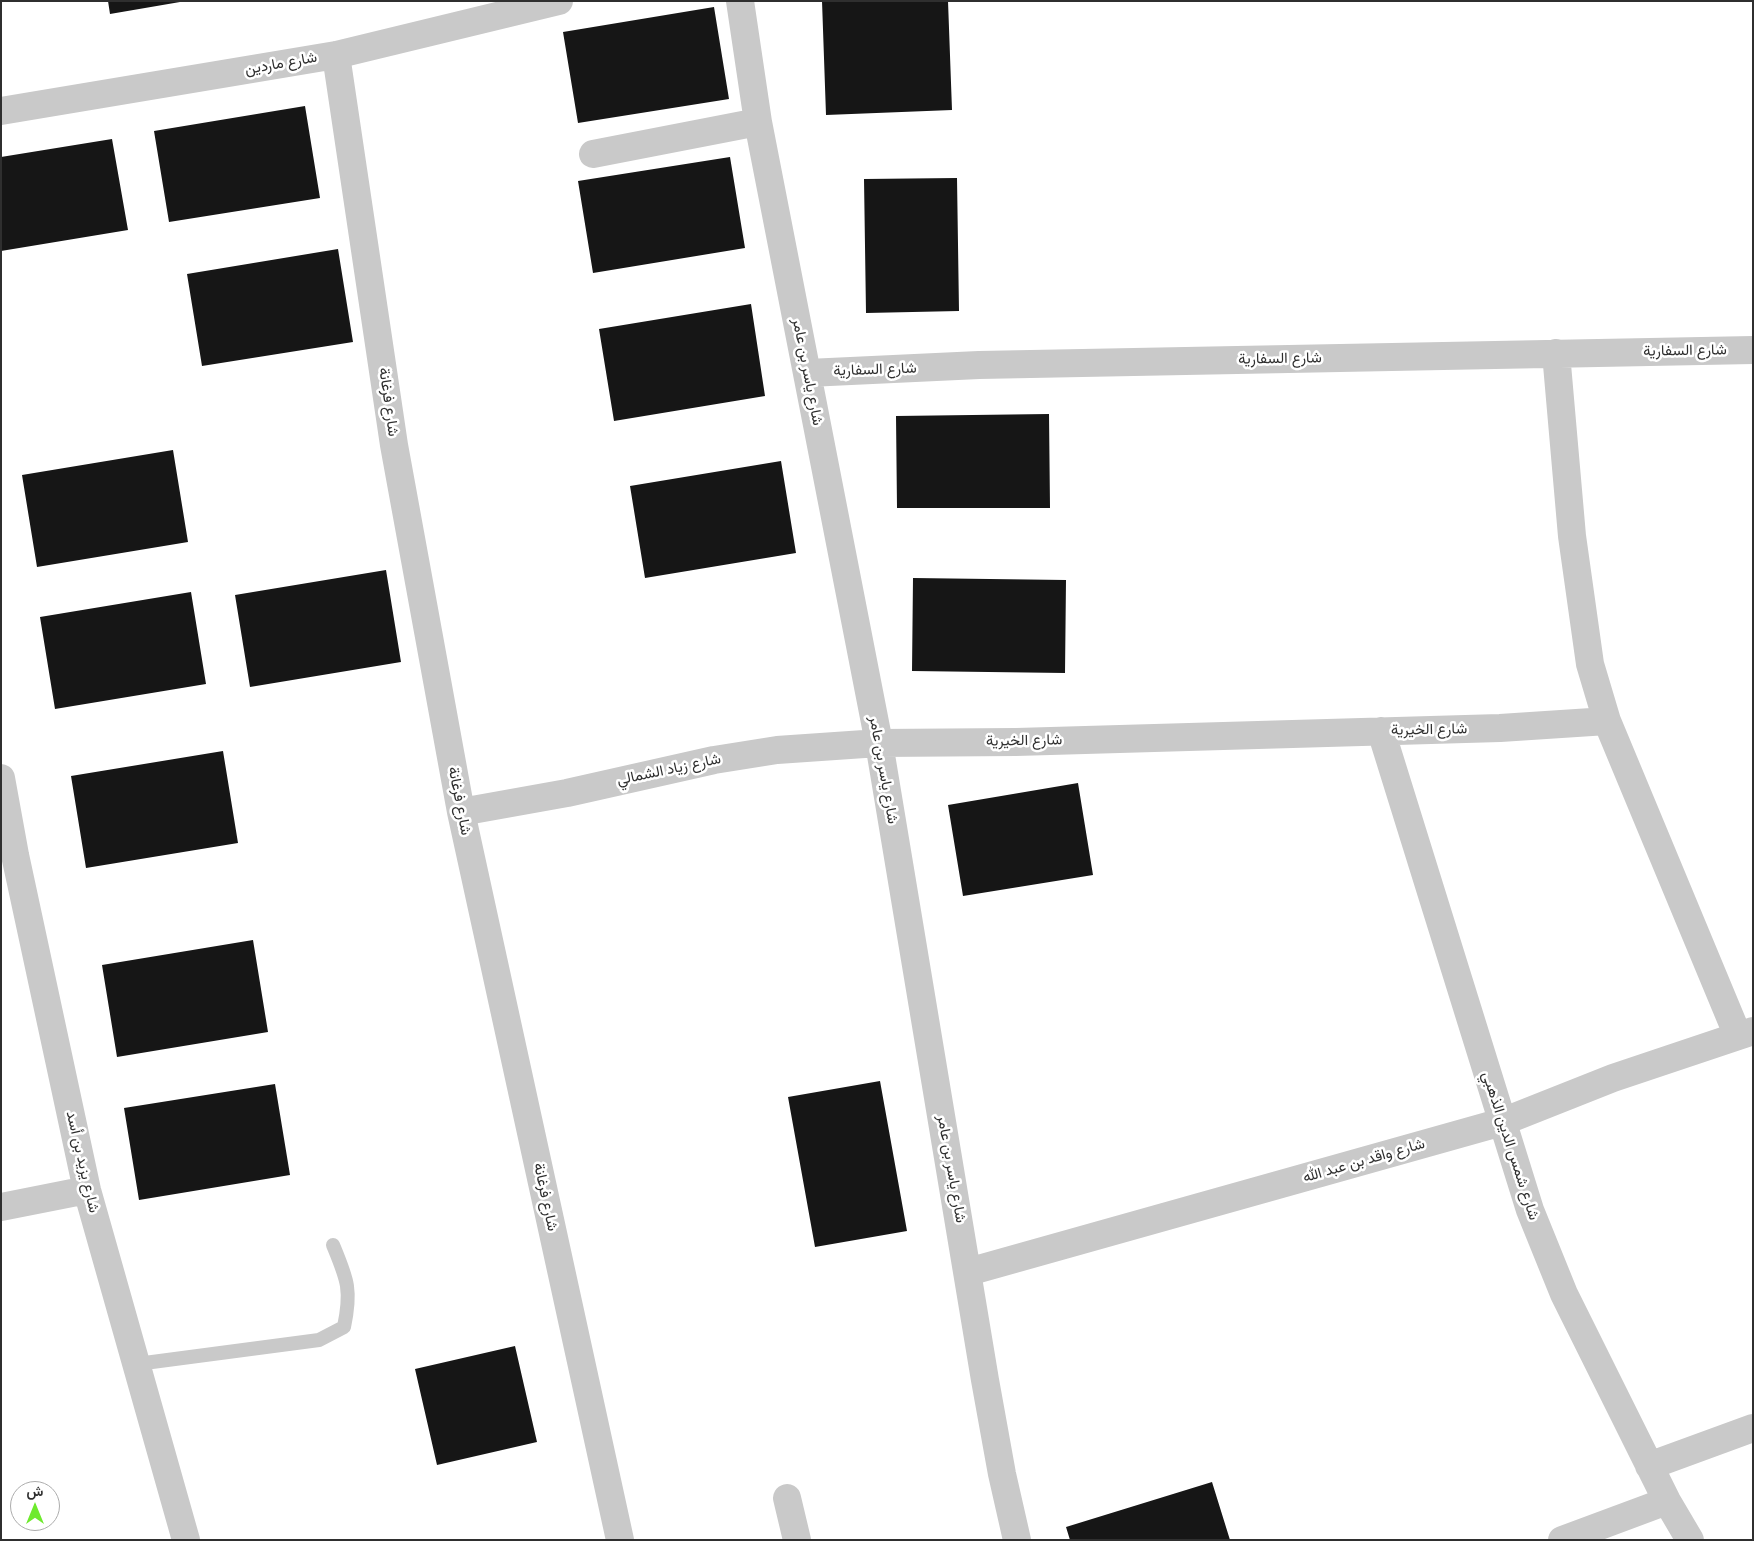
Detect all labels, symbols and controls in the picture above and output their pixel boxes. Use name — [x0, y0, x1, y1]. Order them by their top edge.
street label: شارع ماردين — [243, 49, 319, 79]
street label: شارع ياسر بن عامر — [788, 317, 826, 427]
street label: شارع السفارية — [1643, 341, 1727, 361]
street label: شارع السفارية — [1238, 349, 1322, 369]
street label: شارع السفارية — [833, 360, 917, 380]
street label: شارع فرغانة — [374, 366, 402, 438]
street label: شارع ياسر بن عامر — [865, 715, 901, 825]
street label: شارع الخيرية — [1391, 720, 1467, 740]
street label: شارع الخيرية — [986, 731, 1062, 751]
street label: شارع زياد الشمالي — [615, 750, 723, 790]
street label: شارع فرغانة — [444, 765, 474, 837]
street label: شارع شمس الدين الذهبي — [1477, 1069, 1543, 1223]
street label: شارع يزيد بن أسد — [62, 1109, 102, 1215]
street label: شارع ياسر بن عامر — [933, 1114, 969, 1224]
street label: شارع واقد بن عبد الله — [1301, 1135, 1427, 1187]
street label: شارع فرغانة — [529, 1161, 561, 1233]
north arrow — [10, 1481, 60, 1531]
text: ش — [27, 1483, 43, 1500]

